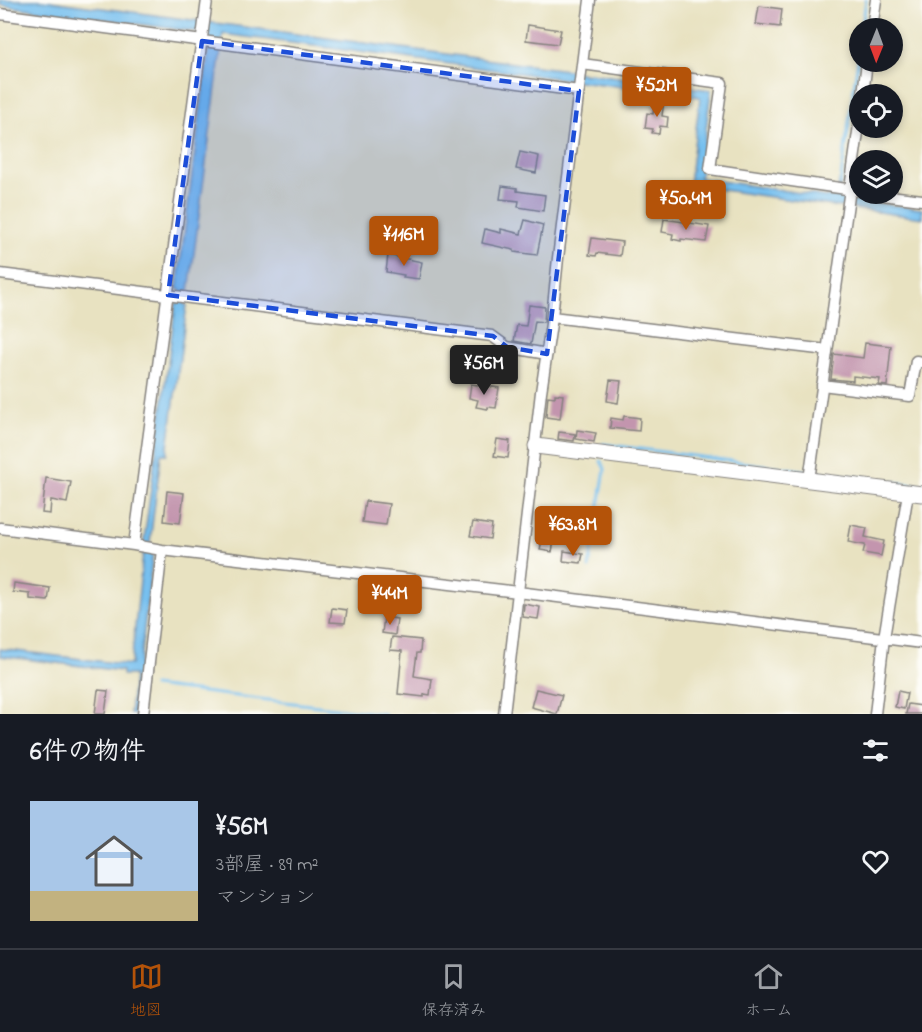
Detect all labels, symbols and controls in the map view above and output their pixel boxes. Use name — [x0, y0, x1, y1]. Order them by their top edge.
north arrow — [849, 18, 903, 72]
map controls — [849, 18, 903, 204]
pin: ¥52M — [621, 67, 693, 118]
text: ¥52M — [636, 72, 678, 101]
button: locate — [849, 84, 903, 138]
button: layers — [849, 150, 903, 204]
pin: ¥50.4M — [637, 180, 735, 231]
text: ¥50.4M — [660, 185, 712, 214]
pin: ¥116M — [362, 216, 446, 267]
text: ¥116M — [383, 221, 425, 250]
pin: ¥56M — [448, 345, 520, 396]
text: ¥56M — [464, 350, 504, 379]
pin: ¥63.8M — [524, 506, 622, 557]
text: ¥63.8M — [549, 511, 597, 540]
pin: ¥44M — [354, 575, 426, 626]
text: ¥44M — [372, 580, 408, 609]
text: 6件の物件 — [30, 734, 145, 772]
icon: filters — [859, 734, 892, 767]
text: ¥56M — [216, 809, 268, 847]
icon: home — [78, 825, 150, 897]
icon: heart — [859, 845, 892, 878]
text: 3部屋 · 89 m² — [216, 851, 319, 880]
text: マンション — [216, 884, 315, 913]
tab: 地図 — [130, 960, 163, 1023]
tab: 保存済み — [422, 960, 486, 1023]
tab: ホーム — [745, 960, 792, 1023]

